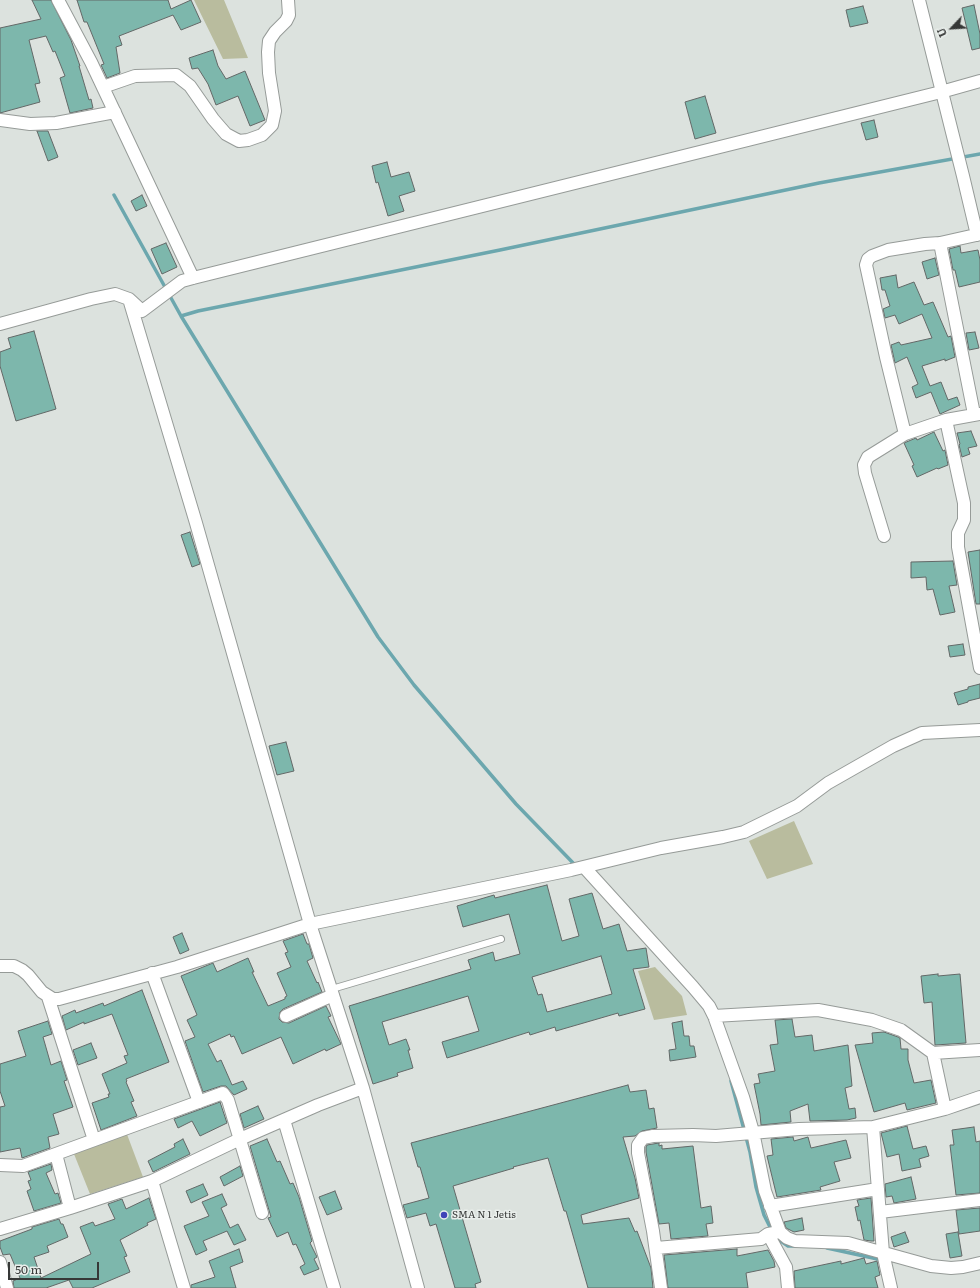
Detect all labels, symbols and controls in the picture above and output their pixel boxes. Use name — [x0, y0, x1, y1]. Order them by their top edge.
north arrow — [932, 8, 972, 48]
text: U — [932, 26, 950, 40]
place label: SMA N 1 Jetis — [452, 1209, 516, 1221]
marker: SMA N 1 Jetis — [439, 1210, 449, 1220]
scale bar — [10, 1254, 101, 1280]
text: 50 m — [15, 1260, 42, 1278]

